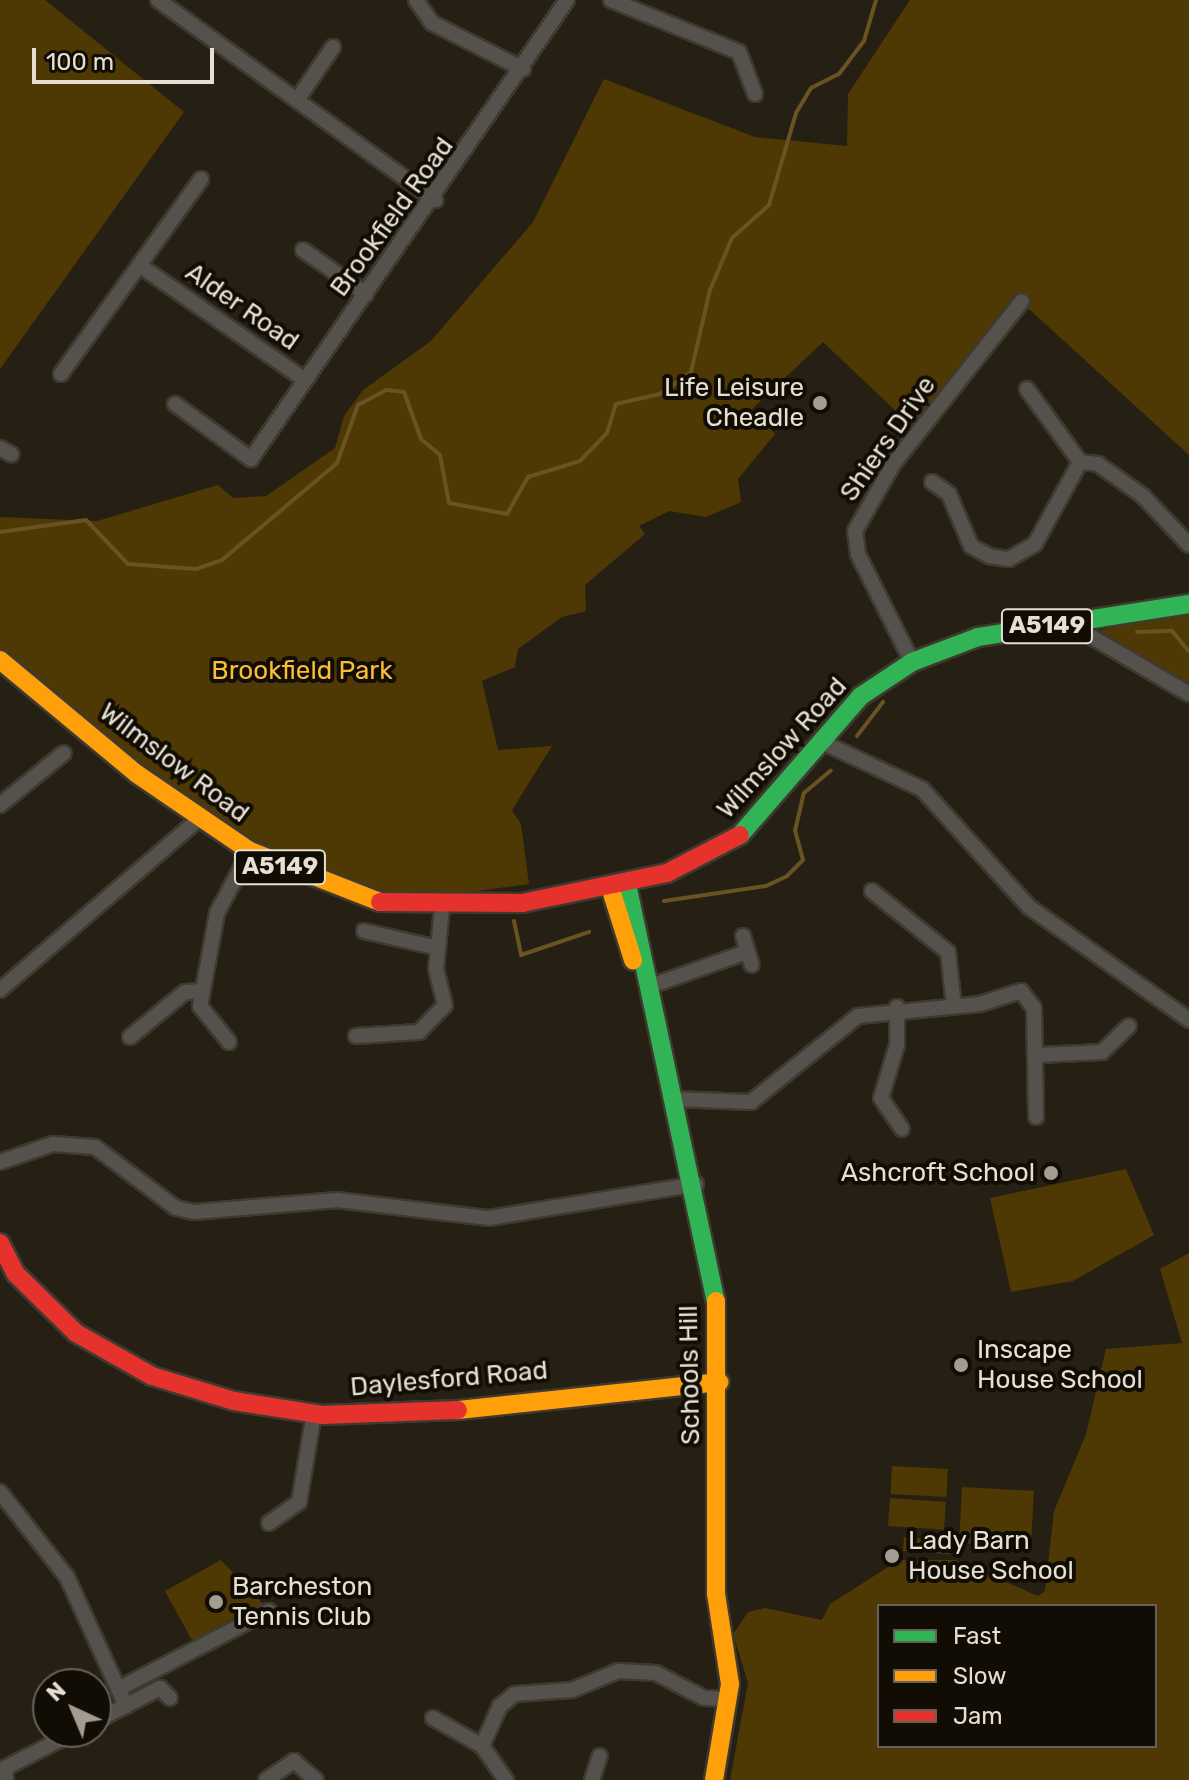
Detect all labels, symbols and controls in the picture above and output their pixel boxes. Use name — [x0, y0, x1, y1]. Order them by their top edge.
scale bar — [36, 32, 218, 82]
text: 100 m — [46, 48, 114, 76]
street label: Brookfield Road — [324, 131, 460, 303]
street label: Alder Road — [179, 256, 305, 358]
street label: Shiers Drive — [834, 371, 942, 507]
place label: Life Leisure Cheadle — [664, 372, 804, 434]
marker: Life Leisure Cheadle — [811, 394, 829, 412]
road number: A5149 — [999, 606, 1095, 646]
park label: Brookfield Park — [211, 655, 393, 687]
street label: Wilmslow Road — [710, 671, 854, 825]
street label: Wilmslow Road — [93, 697, 255, 829]
road number: A5149 — [232, 847, 328, 887]
place label: Ashcroft School — [841, 1157, 1035, 1189]
marker: Ashcroft School — [1042, 1164, 1060, 1182]
street label: Schools Hill — [673, 1305, 707, 1445]
place label: Inscape House School — [977, 1334, 1143, 1396]
street label: Daylesford Road — [349, 1355, 549, 1403]
marker: Inscape House School — [952, 1356, 970, 1374]
place label: Lady Barn House School — [908, 1525, 1074, 1586]
marker: Lady Barn House School — [883, 1547, 901, 1565]
place label: Barcheston Tennis Club — [232, 1571, 372, 1632]
marker: Barcheston Tennis Club — [207, 1593, 225, 1611]
legend — [877, 1604, 1157, 1748]
text: Fast — [953, 1622, 1001, 1650]
text: Slow — [953, 1662, 1006, 1690]
north arrow — [32, 1668, 112, 1748]
text: N — [41, 1677, 71, 1707]
text: Jam — [953, 1702, 1003, 1730]

